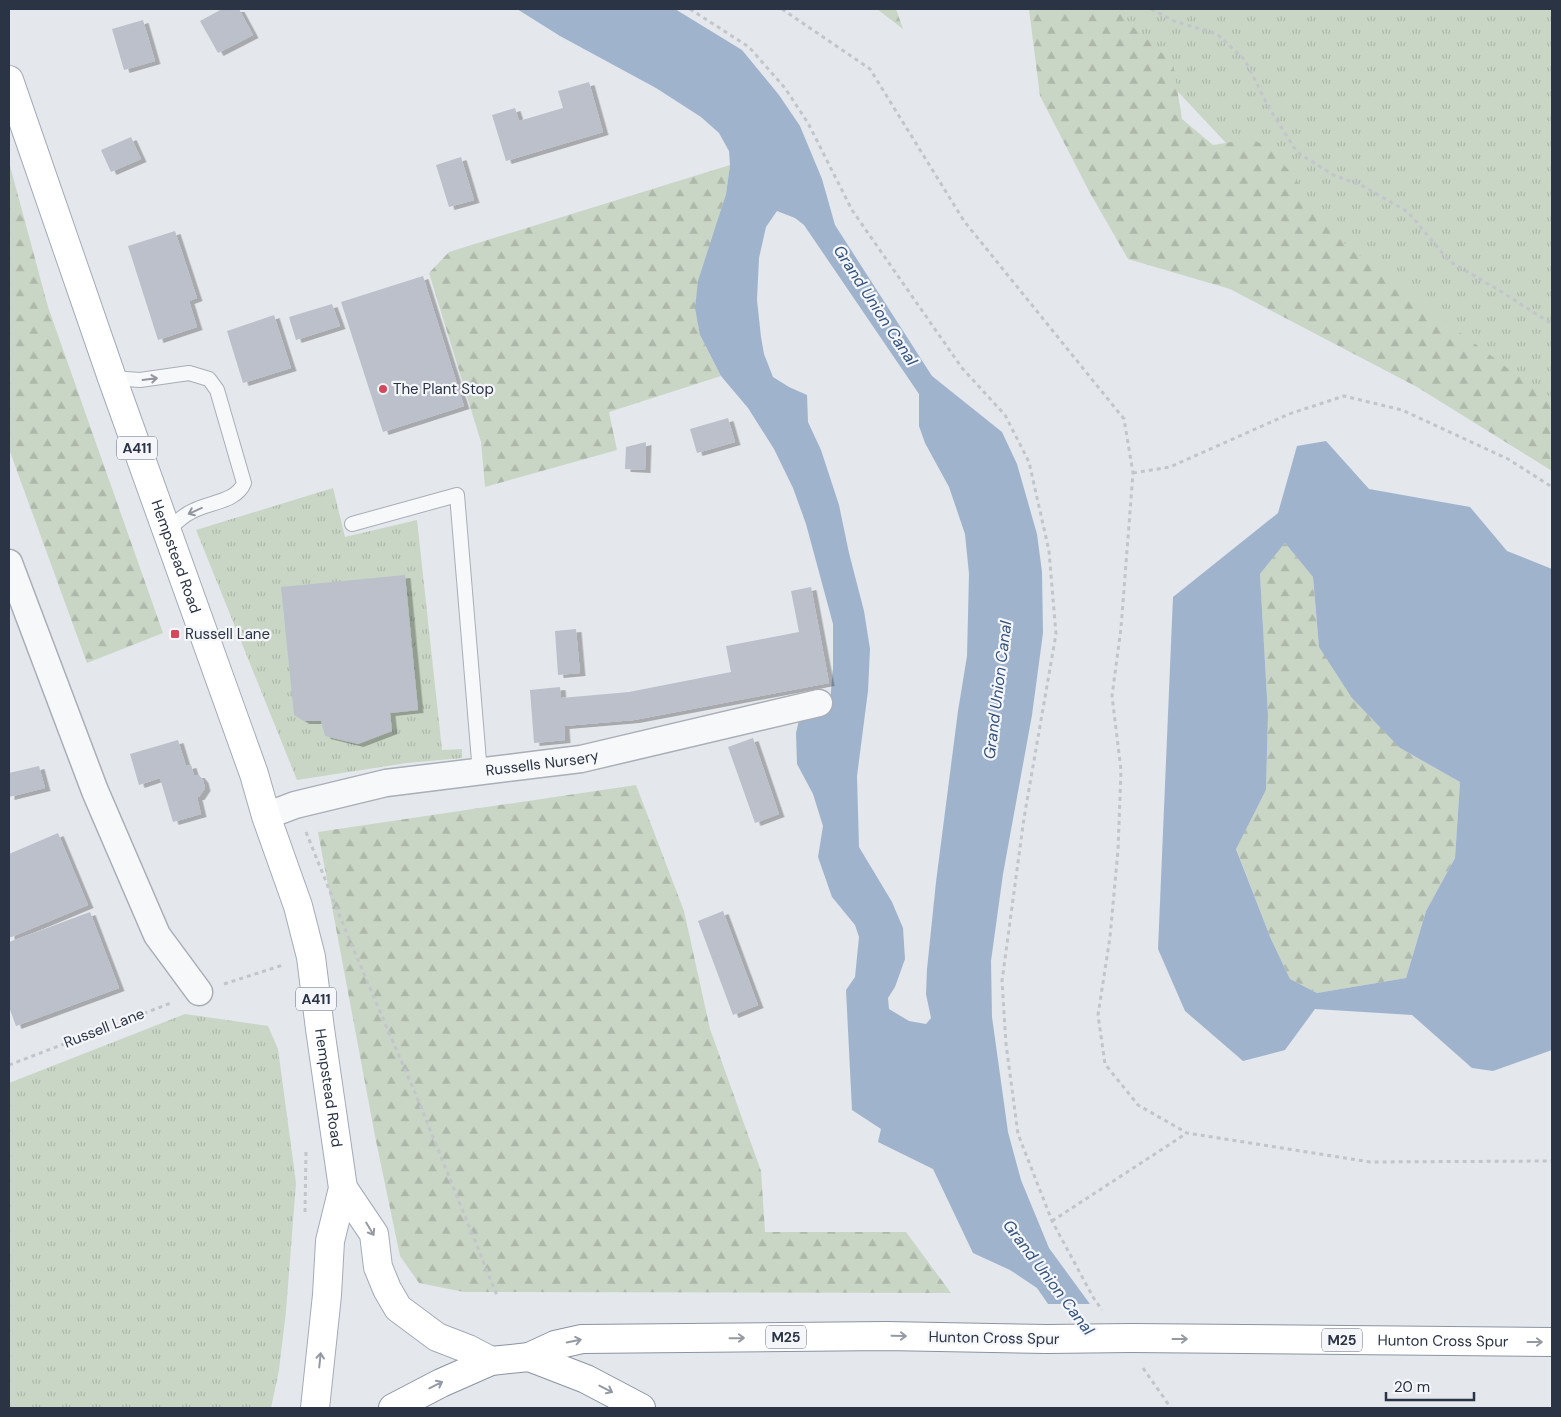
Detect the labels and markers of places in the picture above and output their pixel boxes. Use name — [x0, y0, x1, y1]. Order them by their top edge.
place label: The Plant Stop — [393, 379, 494, 399]
marker: The Plant Stop — [377, 383, 389, 395]
place label: Russell Lane — [185, 624, 270, 644]
marker: Russell Lane — [169, 628, 181, 640]

